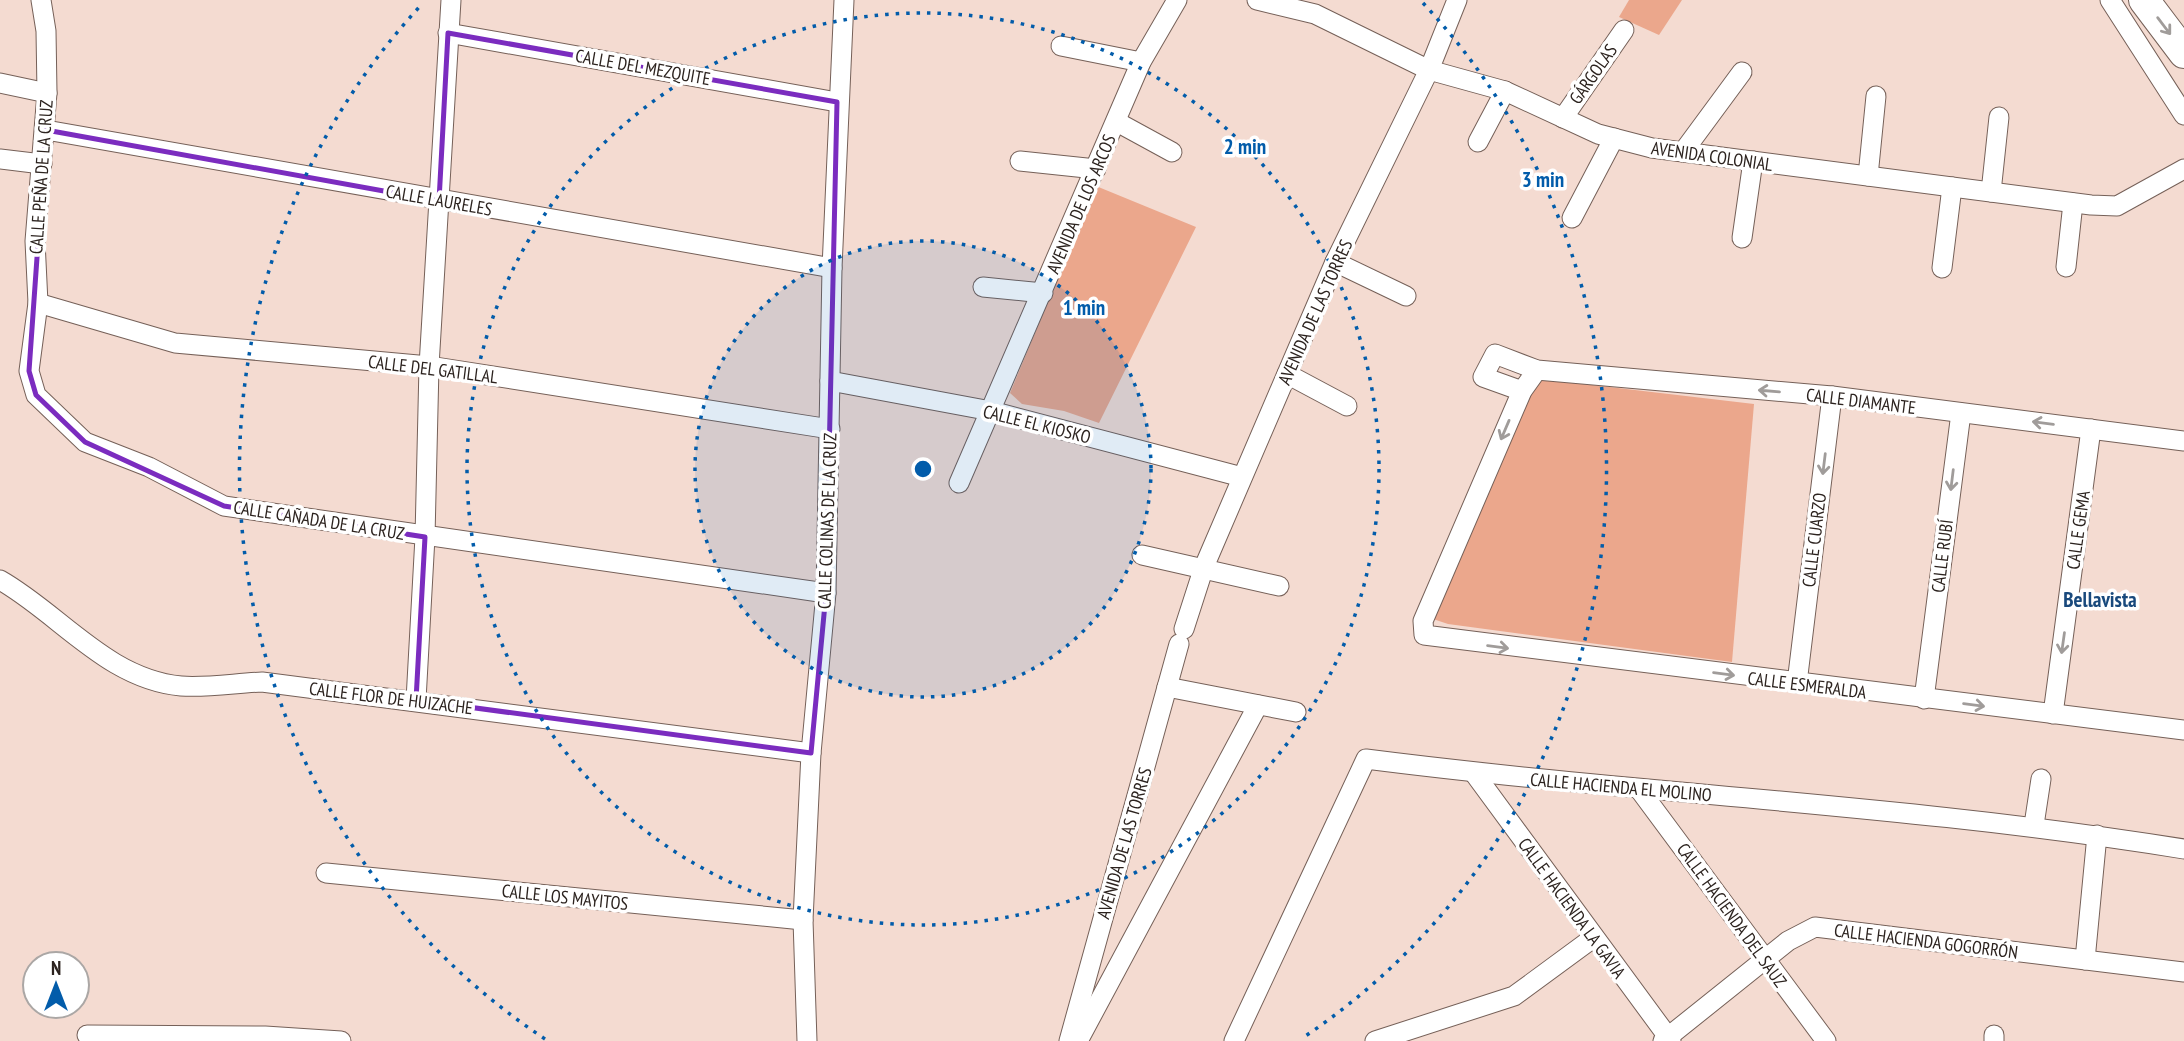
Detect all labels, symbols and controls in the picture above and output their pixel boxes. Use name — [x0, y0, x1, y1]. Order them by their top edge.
one-way arrow — [2157, 17, 2172, 35]
street label: GÁRGOLAS — [1564, 39, 1622, 108]
street label: CALLE DEL MEZQUITE — [574, 44, 712, 90]
street label: CALLE PEÑA DE LA CRUZ — [24, 99, 58, 255]
street label: AVENIDA DE LOS ARCOS — [1041, 131, 1121, 277]
text: 2 min — [1224, 133, 1266, 160]
street label: AVENIDA COLONIAL — [1650, 136, 1775, 176]
text: 3 min — [1522, 166, 1564, 193]
street label: CALLE LAURELES — [384, 179, 494, 221]
street label: AVENIDA DE LAS TORRES — [1273, 235, 1357, 388]
text: 1 min — [1063, 294, 1105, 321]
street label: CALLE DEL GATILLAL — [367, 350, 500, 388]
street label: CALLE DIAMANTE — [1805, 383, 1917, 419]
one-way arrow — [1758, 384, 1781, 397]
street label: CALLE EL KIOSKO — [981, 400, 1093, 449]
one-way arrow — [2033, 417, 2055, 430]
one-way arrow — [1498, 418, 1511, 440]
street label: CALLE COLINAS DE LA CRUZ — [812, 432, 842, 610]
one-way arrow — [1817, 452, 1830, 475]
centre of rings — [911, 457, 935, 481]
one-way arrow — [1945, 469, 1958, 491]
street label: CALLE GEMA — [2061, 489, 2095, 571]
street label: CALLE CUARZO — [1797, 492, 1831, 588]
street label: CALLE CAÑADA DE LA CRUZ — [232, 495, 406, 545]
street label: CALLE RUBÍ — [1926, 517, 1958, 594]
district label: Bellavista — [2063, 586, 2137, 613]
one-way arrow — [2056, 631, 2069, 653]
one-way arrow — [1486, 640, 1509, 653]
street label: CALLE ESMERALDA — [1746, 666, 1868, 704]
one-way arrow — [1712, 668, 1735, 681]
street label: CALLE FLOR DE HUIZACHE — [308, 677, 474, 719]
one-way arrow — [1962, 698, 1985, 711]
street label: AVENIDA DE LAS TORRES — [1091, 764, 1157, 921]
street label: CALLE HACIENDA EL MOLINO — [1529, 768, 1713, 806]
street label: CALLE HACIENDA LA GAVIA — [1513, 833, 1631, 983]
street label: CALLE HACIENDA DEL SAUZ — [1672, 838, 1792, 992]
street label: CALLE LOS MAYITOS — [501, 879, 630, 915]
street label: CALLE HACIENDA GOGORRÓN — [1833, 918, 2019, 964]
north arrow — [21, 950, 91, 1020]
text: N — [51, 956, 61, 980]

